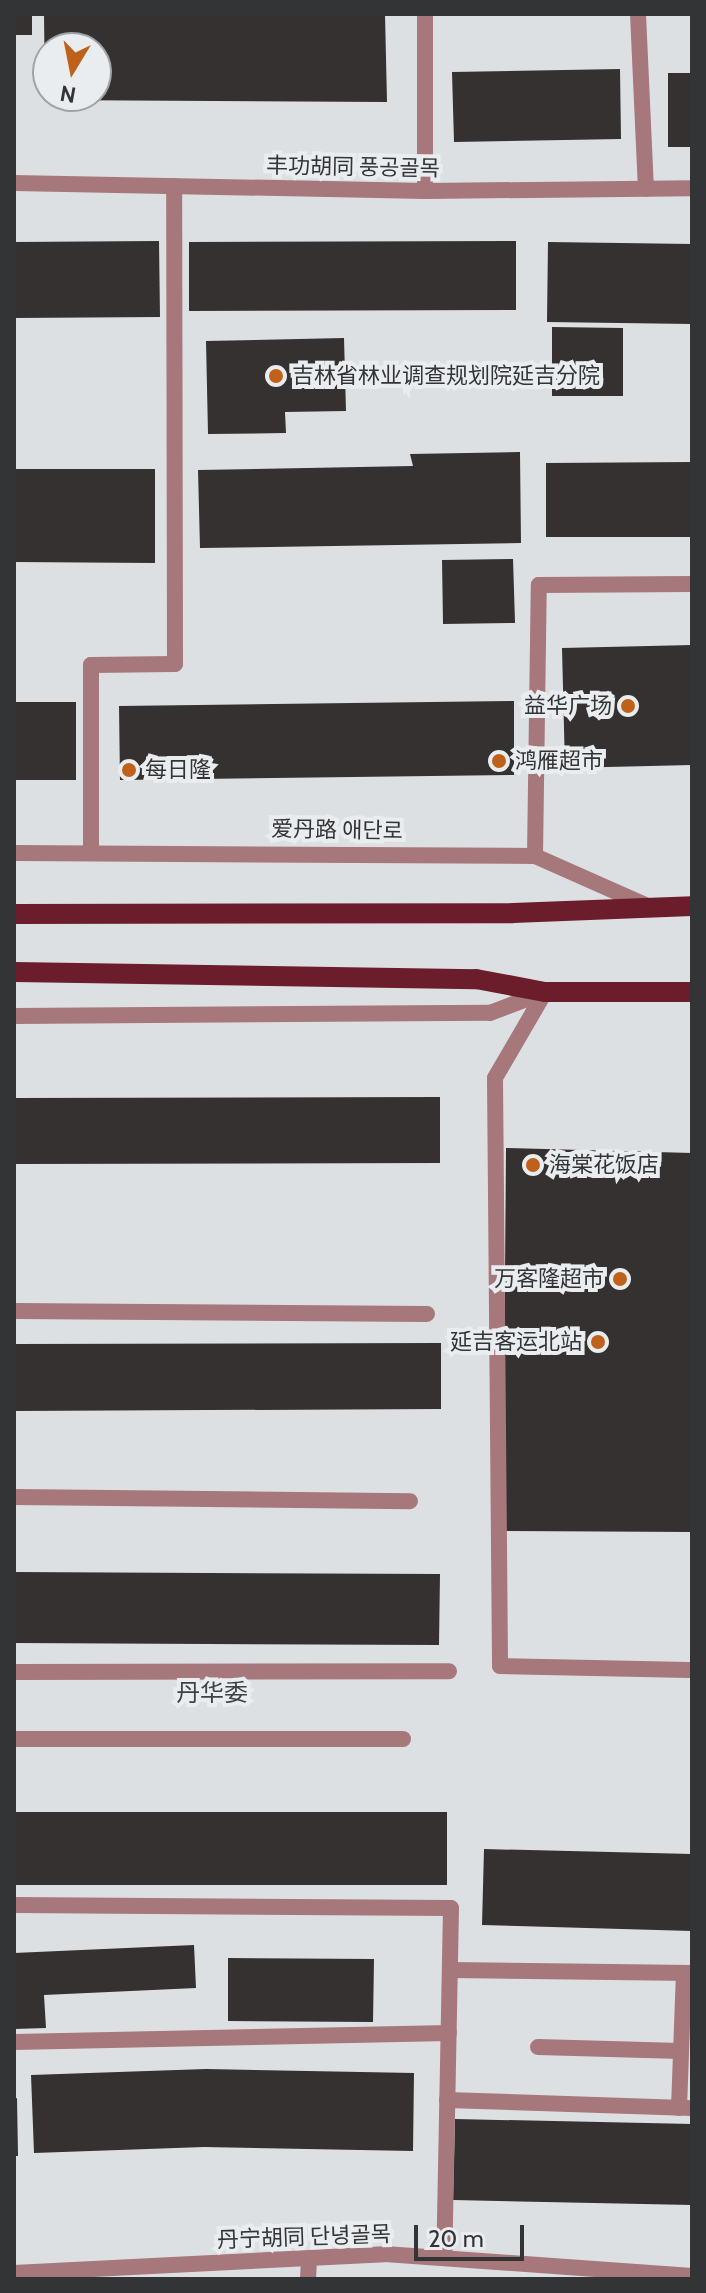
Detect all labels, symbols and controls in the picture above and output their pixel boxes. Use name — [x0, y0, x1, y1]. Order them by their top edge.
north arrow — [32, 32, 112, 112]
text: N — [58, 80, 78, 109]
street label: 丰功胡同 풍공골목 — [266, 152, 440, 182]
place label: 吉林省林业调查规划院延吉分院 — [292, 363, 600, 389]
marker: 吉林省林业调查规划院延吉分院 — [267, 367, 285, 385]
place label: 益华广场 — [524, 693, 612, 719]
marker: 益华广场 — [619, 697, 637, 715]
place label: 鸿雁超市 — [515, 748, 603, 774]
marker: 鸿雁超市 — [490, 752, 508, 770]
place label: 每日隆 — [145, 757, 211, 783]
marker: 每日隆 — [120, 761, 138, 779]
street label: 爱丹路 애단로 — [271, 816, 403, 844]
place label: 海棠花饭店 — [549, 1152, 659, 1178]
marker: 海棠花饭店 — [524, 1156, 542, 1174]
place label: 万客隆超市 — [494, 1266, 604, 1292]
marker: 万客隆超市 — [611, 1270, 629, 1288]
place label: 延吉客运北站 — [450, 1329, 582, 1355]
marker: 延吉客运北站 — [589, 1333, 607, 1351]
district label: 丹华委 — [176, 1679, 248, 1707]
scale bar — [418, 2209, 528, 2259]
street label: 丹宁胡同 단녕골목 — [217, 2221, 391, 2253]
text: 20 m — [428, 2224, 484, 2253]

